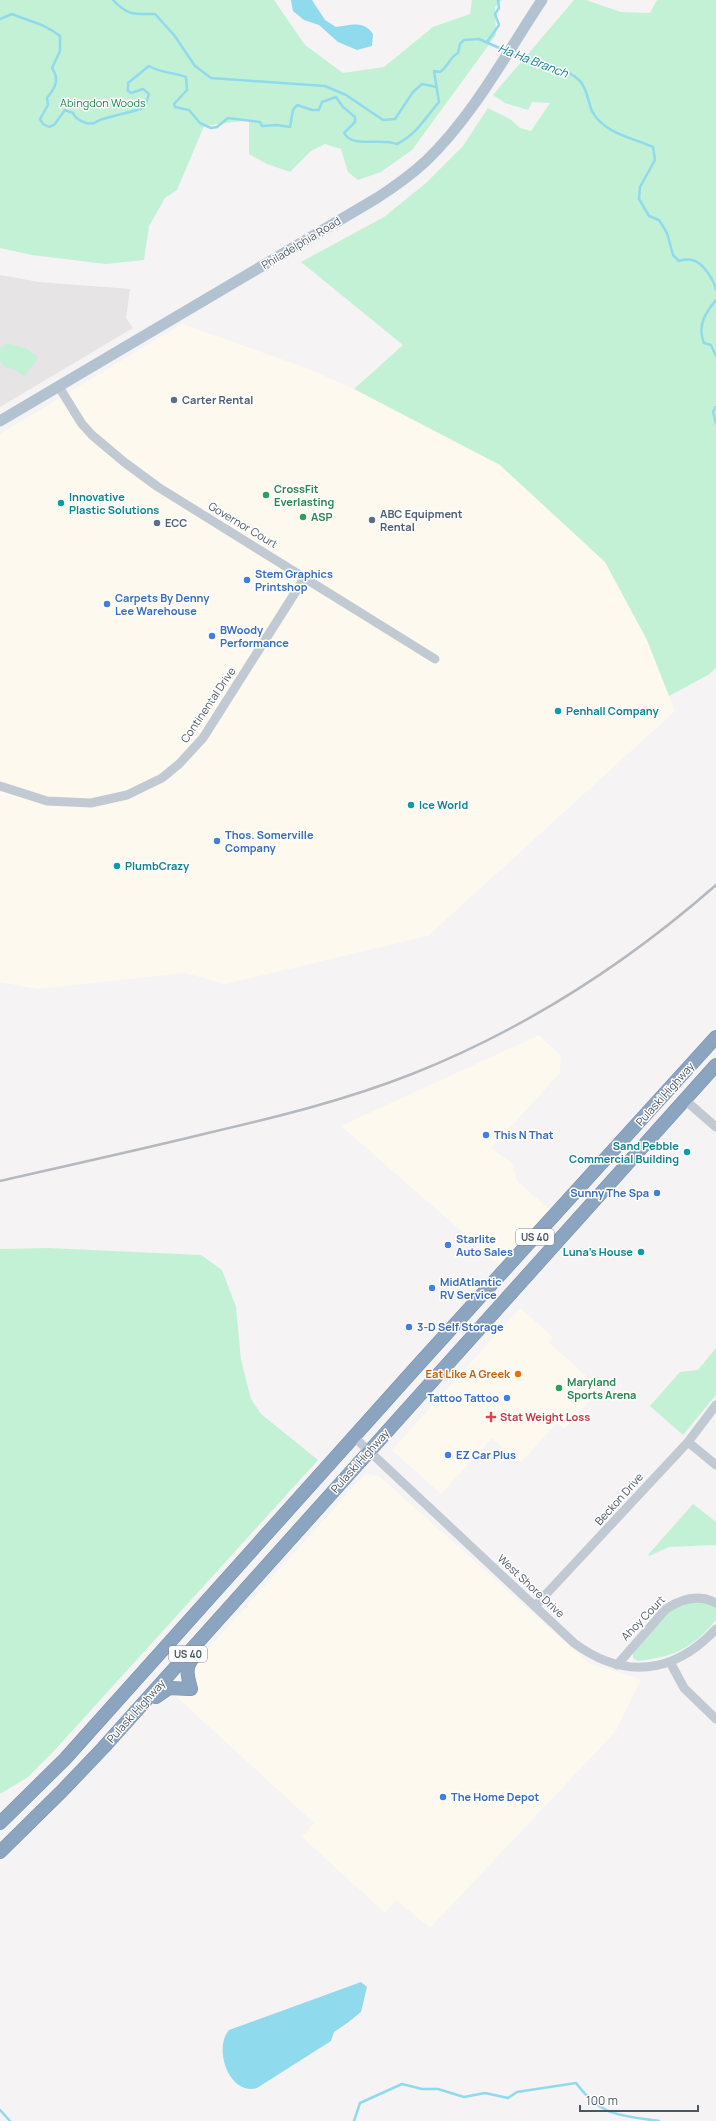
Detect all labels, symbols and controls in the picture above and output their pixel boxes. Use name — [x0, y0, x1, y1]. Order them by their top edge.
water label: Ha Ha Branch — [496, 39, 571, 82]
park label: Abingdon Woods — [60, 95, 146, 110]
street label: Philadelphia Road — [258, 213, 343, 272]
place label: Carter Rental — [182, 392, 253, 407]
marker: Carter Rental — [169, 395, 179, 405]
place label: CrossFit Everlasting — [274, 481, 334, 509]
place label: Innovative Plastic Solutions — [69, 489, 159, 517]
marker: CrossFit Everlasting — [261, 490, 271, 500]
marker: Innovative Plastic Solutions — [56, 498, 66, 508]
street label: Governor Court — [206, 498, 281, 551]
place label: ABC Equipment Rental — [380, 506, 463, 534]
place label: ASP — [311, 509, 332, 524]
marker: ASP — [298, 512, 308, 522]
place label: ECC — [165, 515, 187, 530]
marker: ABC Equipment Rental — [367, 515, 377, 525]
marker: ECC — [152, 518, 162, 528]
place label: Stem Graphics Printshop — [255, 566, 333, 594]
marker: Stem Graphics Printshop — [242, 575, 252, 585]
place label: Carpets By Denny Lee Warehouse — [115, 590, 210, 618]
marker: Carpets By Denny Lee Warehouse — [102, 599, 112, 609]
place label: BWoody Performance — [220, 622, 289, 650]
marker: BWoody Performance — [207, 631, 217, 641]
street label: Continental Drive — [177, 664, 239, 745]
place label: Penhall Company — [566, 703, 659, 718]
marker: Penhall Company — [553, 706, 563, 716]
place label: Ice World — [419, 797, 468, 812]
marker: Ice World — [406, 800, 416, 810]
place label: Thos. Somerville Company — [225, 827, 314, 855]
marker: Thos. Somerville Company — [212, 836, 222, 846]
place label: PlumbCrazy — [125, 858, 190, 873]
marker: PlumbCrazy — [112, 861, 122, 871]
street label: Pulaski Highway — [632, 1059, 697, 1129]
place label: This N That — [494, 1127, 554, 1142]
marker: This N That — [481, 1130, 491, 1140]
place label: Sand Pebble Commercial Building — [569, 1138, 679, 1166]
marker: Sand Pebble Commercial Building — [682, 1147, 692, 1157]
place label: Sunny The Spa — [570, 1185, 649, 1200]
marker: Sunny The Spa — [652, 1188, 662, 1198]
road number: US 40 — [516, 1229, 554, 1245]
place label: Starlite Auto Sales — [456, 1231, 513, 1259]
marker: Starlite Auto Sales — [443, 1240, 453, 1250]
place label: Luna's House — [563, 1244, 633, 1259]
marker: Luna's House — [636, 1247, 646, 1257]
place label: MidAtlantic RV Service — [440, 1274, 502, 1302]
marker: MidAtlantic RV Service — [427, 1283, 437, 1293]
place label: 3-D Self Storage — [417, 1319, 504, 1334]
marker: 3-D Self Storage — [404, 1322, 414, 1332]
place label: Eat Like A Greek — [426, 1366, 511, 1381]
marker: Eat Like A Greek — [513, 1369, 523, 1379]
place label: Maryland Sports Arena — [567, 1374, 636, 1402]
marker: Maryland Sports Arena — [554, 1383, 564, 1393]
place label: Tattoo Tattoo — [427, 1390, 499, 1405]
marker: Tattoo Tattoo — [502, 1393, 512, 1403]
place label: Stat Weight Loss — [500, 1409, 590, 1424]
marker: Stat Weight Loss — [485, 1411, 497, 1423]
street label: Pulaski Highway — [327, 1426, 392, 1496]
place label: EZ Car Plus — [456, 1447, 516, 1462]
marker: EZ Car Plus — [443, 1450, 453, 1460]
street label: Beckon Drive — [591, 1469, 647, 1528]
street label: West Shore Drive — [495, 1551, 568, 1621]
street label: Ahoy Court — [617, 1592, 668, 1643]
road number: US 40 — [169, 1646, 207, 1662]
street label: Pulaski Highway — [103, 1676, 168, 1746]
place label: The Home Depot — [451, 1789, 539, 1804]
marker: The Home Depot — [438, 1792, 448, 1802]
scale bar — [580, 2087, 698, 2113]
text: 100 m — [586, 2092, 618, 2109]

